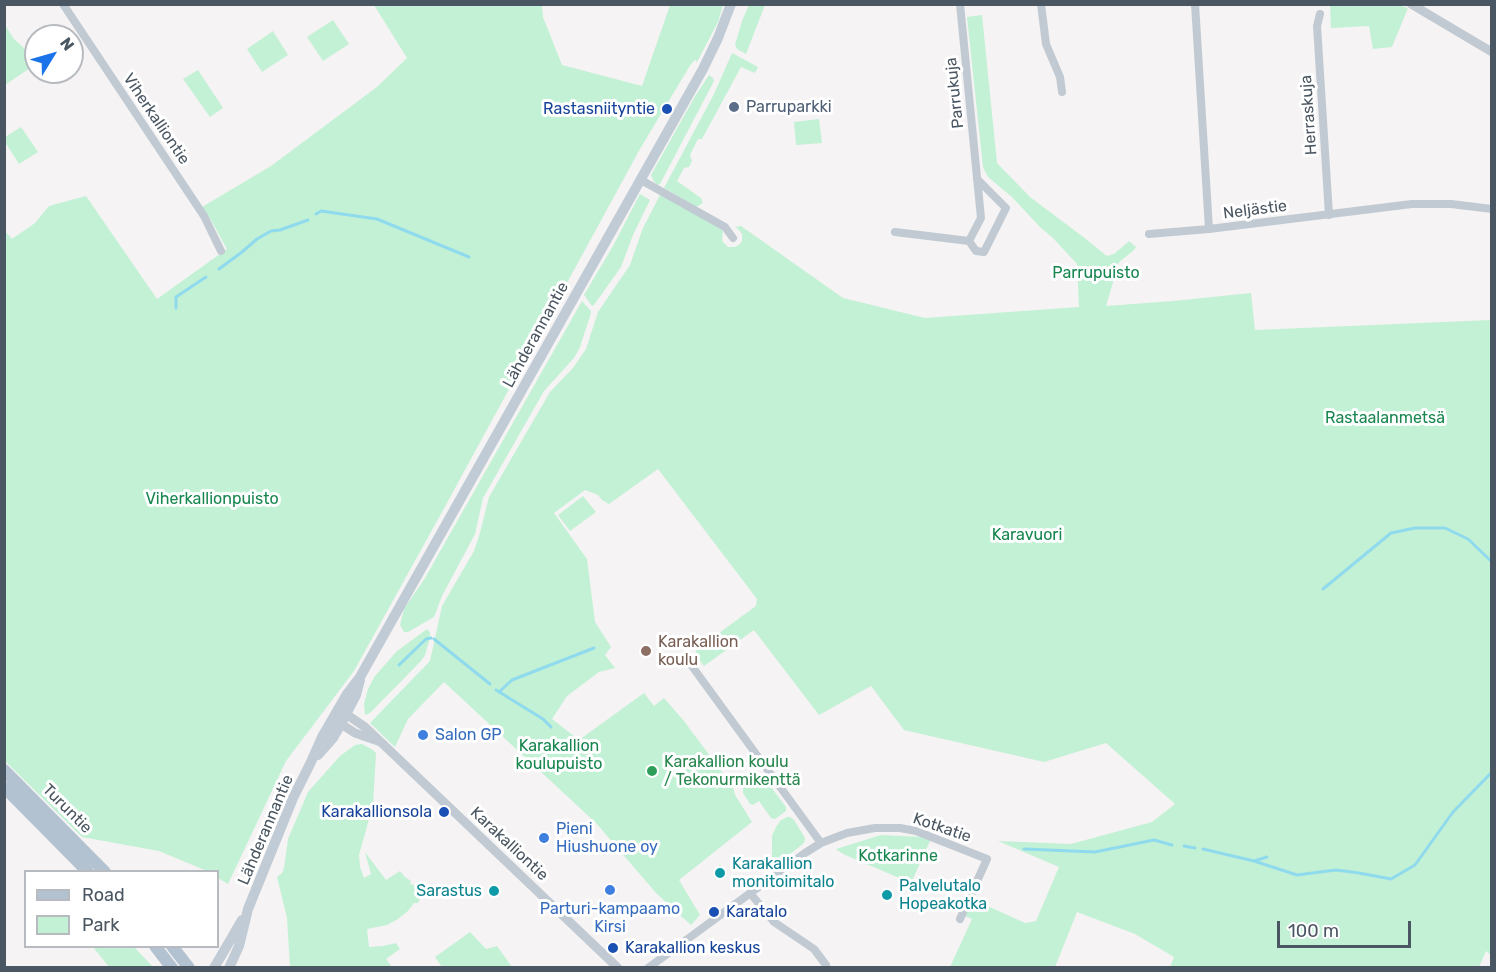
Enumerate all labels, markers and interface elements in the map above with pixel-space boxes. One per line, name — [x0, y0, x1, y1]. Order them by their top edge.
north arrow — [24, 24, 84, 84]
text: N — [56, 34, 78, 54]
street label: Parrukuja — [942, 56, 968, 130]
street label: Viherkalliontie — [119, 70, 193, 168]
street label: Herraskuja — [1297, 74, 1321, 156]
place label: Parruparkki — [746, 97, 832, 117]
place label: Rastasniityntie — [543, 99, 655, 119]
marker: Parruparkki — [727, 100, 741, 114]
marker: Rastasniityntie — [660, 102, 674, 116]
street label: Neljästie — [1222, 197, 1288, 223]
park label: Parrupuisto — [1052, 263, 1140, 283]
street label: Lähderannantie — [499, 279, 573, 391]
park label: Rastaalanmetsä — [1325, 408, 1445, 428]
park label: Viherkallionpuisto — [145, 489, 279, 509]
park label: Karavuori — [992, 525, 1062, 545]
place label: Karakallion koulu — [658, 632, 739, 670]
marker: Karakallion koulu — [639, 644, 653, 658]
place label: Salon GP — [435, 725, 502, 745]
marker: Salon GP — [416, 728, 430, 742]
park label: Karakallion koulupuisto — [516, 736, 602, 774]
place label: Karakallion koulu / Tekonurmikenttä — [664, 752, 801, 790]
marker: Karakallion koulu / Tekonurmikenttä — [645, 764, 659, 778]
street label: Lähderannantie — [234, 772, 298, 888]
street label: Turuntie — [38, 780, 96, 838]
place label: Karakallionsola — [321, 802, 432, 822]
street label: Karakalliontie — [466, 803, 552, 885]
marker: Karakallionsola — [437, 805, 451, 819]
street label: Kotkatie — [910, 809, 974, 847]
place label: Pieni Hiushuone oy — [556, 819, 658, 857]
marker: Pieni Hiushuone oy — [537, 831, 551, 845]
park label: Kotkarinne — [858, 846, 938, 866]
place label: Karakallion monitoimitalo — [732, 854, 835, 892]
marker: Karakallion monitoimitalo — [713, 866, 727, 880]
legend — [24, 870, 219, 948]
place label: Palvelutalo Hopeakotka — [899, 876, 987, 914]
place label: Sarastus — [416, 881, 482, 901]
marker: Parturi-kampaamo Kirsi — [603, 883, 617, 897]
text: Road — [82, 884, 125, 906]
marker: Sarastus — [487, 884, 501, 898]
marker: Palvelutalo Hopeakotka — [880, 888, 894, 902]
place label: Parturi-kampaamo Kirsi — [540, 899, 680, 937]
place label: Karatalo — [726, 902, 787, 922]
marker: Karatalo — [707, 905, 721, 919]
scale bar — [1280, 909, 1414, 947]
text: Park — [82, 914, 119, 936]
text: 100 m — [1288, 920, 1339, 942]
place label: Karakallion keskus — [625, 938, 761, 958]
marker: Karakallion keskus — [606, 941, 620, 955]

